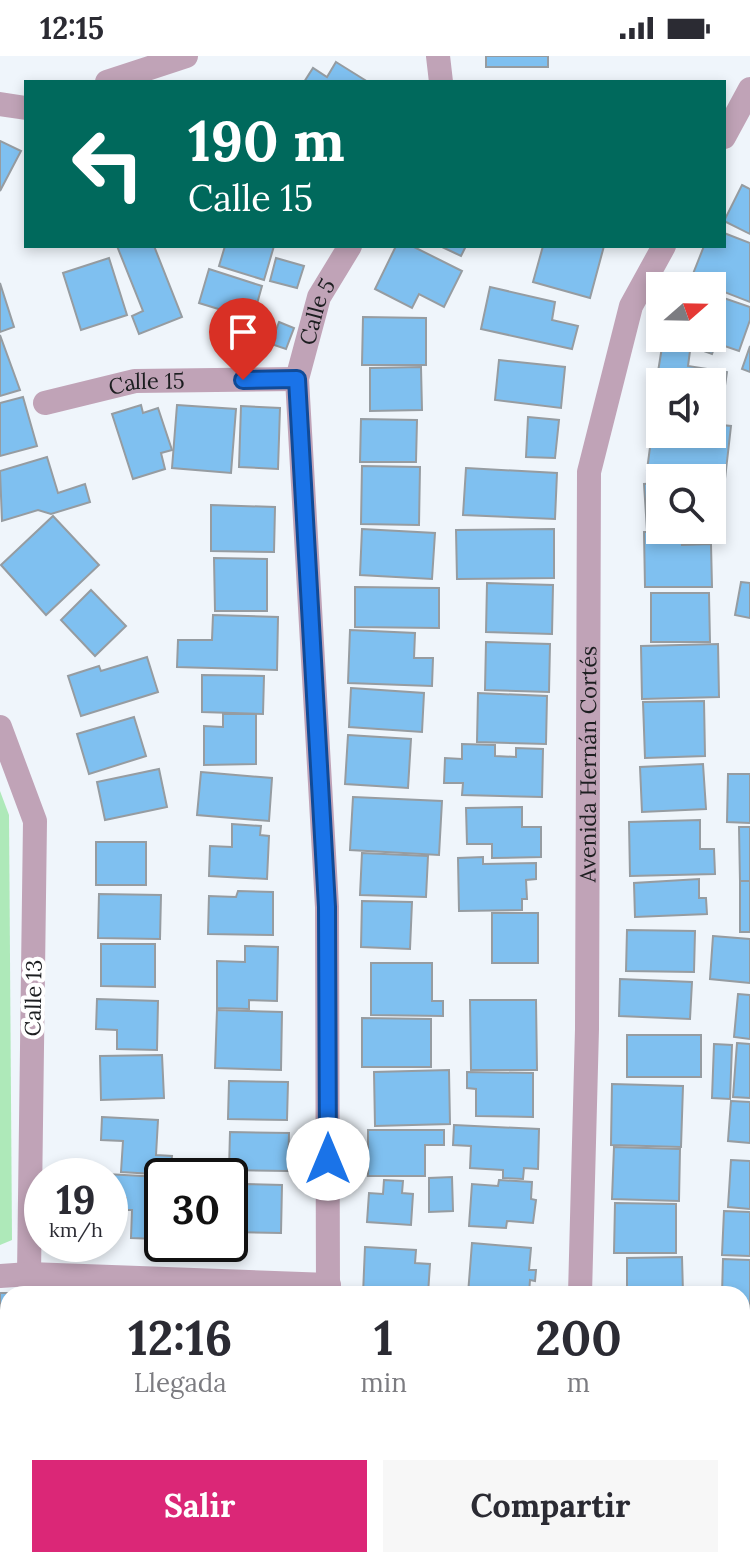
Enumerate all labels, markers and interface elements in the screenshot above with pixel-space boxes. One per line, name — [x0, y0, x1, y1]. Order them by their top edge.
text: 12:15 — [40, 9, 104, 47]
text: 190 m — [188, 105, 345, 176]
icon: left — [56, 112, 160, 216]
text: Calle 15 — [188, 175, 313, 221]
north arrow — [646, 272, 726, 352]
map controls — [646, 272, 726, 544]
street label: Calle 5 — [293, 273, 341, 348]
pin — [209, 298, 277, 380]
icon: arrive — [221, 310, 265, 354]
street label: Calle 15 — [106, 366, 185, 401]
button: sound — [646, 368, 726, 448]
button: search — [646, 464, 726, 544]
street label: Avenida Hernán Cortés — [574, 646, 602, 884]
street label: Calle 13 — [18, 959, 48, 1037]
position arrow — [286, 1117, 370, 1201]
speed limit sign: 30 — [144, 1158, 248, 1262]
text: 19 — [56, 1174, 96, 1225]
text: km/h — [49, 1217, 103, 1242]
text: 12:16 — [128, 1307, 232, 1368]
text: 1 — [374, 1307, 394, 1368]
text: 200 — [535, 1307, 622, 1368]
text: Llegada — [134, 1366, 227, 1399]
text: min — [361, 1366, 407, 1399]
text: m — [567, 1366, 590, 1399]
button: Salir — [32, 1460, 367, 1552]
button: Compartir — [383, 1460, 718, 1552]

